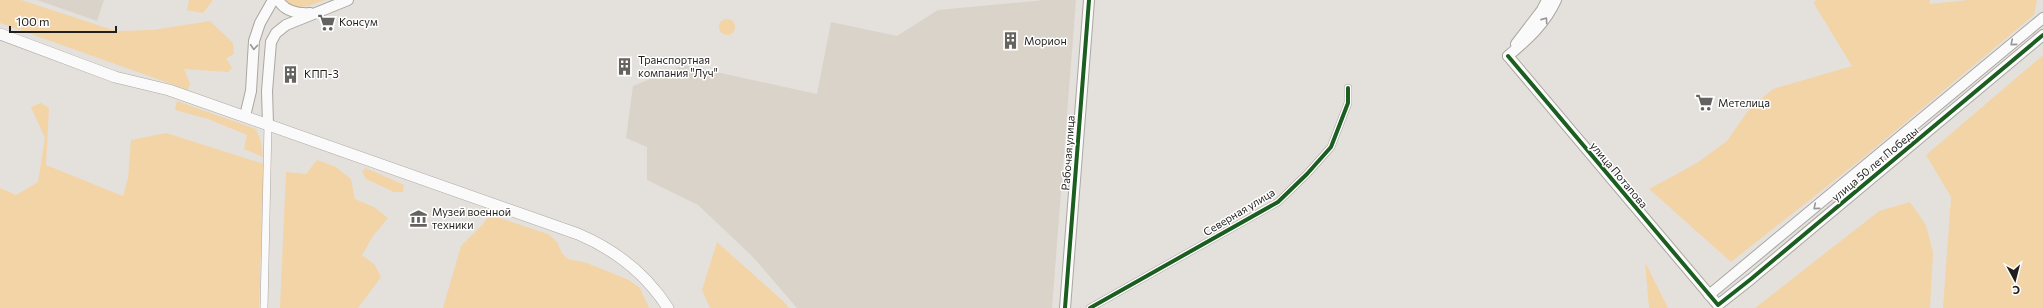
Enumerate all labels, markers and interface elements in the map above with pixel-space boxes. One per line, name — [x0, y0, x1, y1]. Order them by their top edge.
scale bar — [10, 8, 116, 34]
supermarket icon: Консум — [316, 12, 336, 32]
text: 100 m — [16, 14, 50, 28]
place label: Консум — [339, 15, 378, 28]
one-way arrow — [1540, 18, 1547, 25]
building icon: Морион — [1001, 31, 1021, 51]
place label: Морион — [1024, 34, 1067, 47]
one-way arrow — [2010, 39, 2018, 46]
one-way arrow — [249, 44, 258, 50]
place label: Транспортная компания "Луч" — [638, 53, 718, 79]
building icon: Транспортная компания "Луч" — [615, 56, 635, 76]
building icon: КПП-3 — [281, 64, 301, 84]
place label: КПП-3 — [304, 67, 339, 80]
supermarket icon: Метелица — [1695, 93, 1715, 113]
place label: Метелица — [1718, 96, 1770, 109]
street label: Рабочая улица — [1058, 115, 1077, 191]
street label: улица 50 лет Победы — [1829, 124, 1921, 204]
street label: улица Потапова — [1588, 139, 1651, 210]
street label: Северная улица — [1201, 185, 1277, 238]
one-way arrow — [1813, 202, 1821, 209]
place label: Музей военной техники — [432, 205, 511, 231]
museum icon: Музей военной техники — [409, 208, 429, 228]
north arrow — [1995, 260, 2035, 300]
text: С — [2011, 284, 2021, 297]

